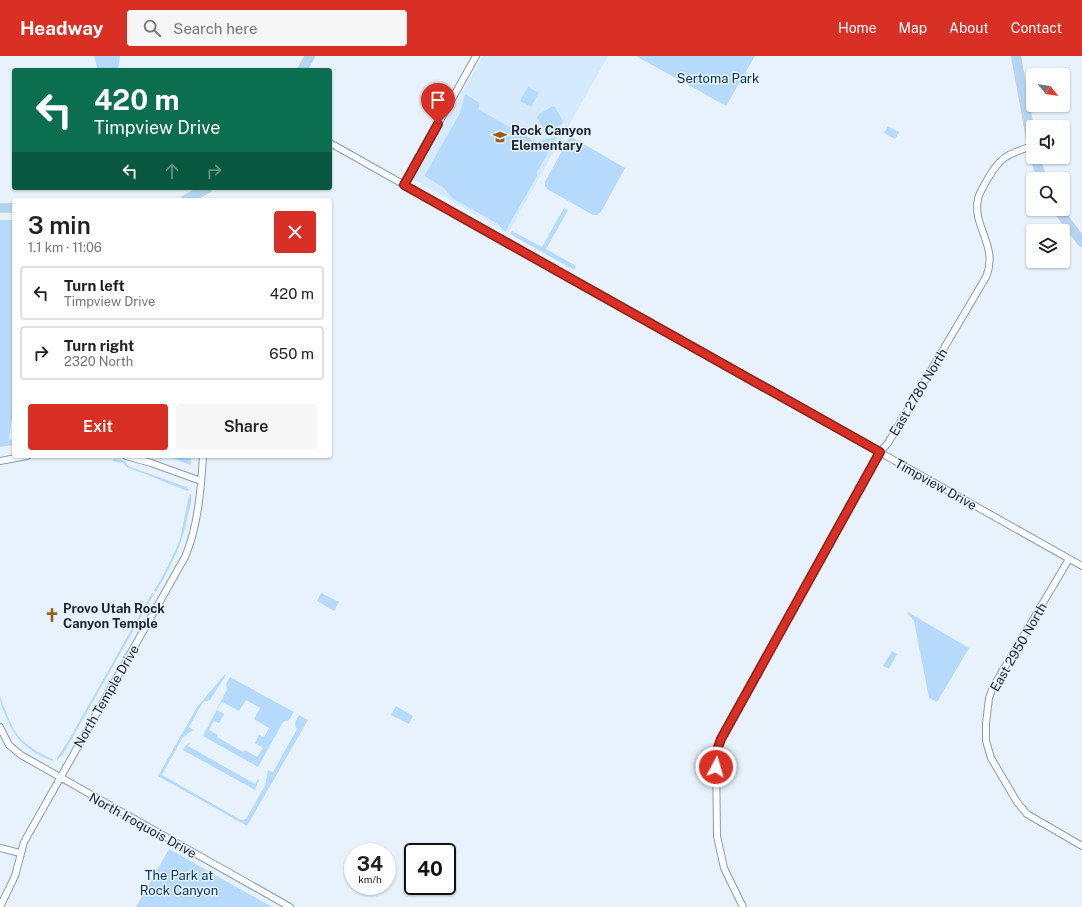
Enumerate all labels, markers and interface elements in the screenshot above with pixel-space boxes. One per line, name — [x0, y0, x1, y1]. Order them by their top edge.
search box — [127, 10, 407, 46]
text: Headway — [20, 17, 103, 39]
icon: search — [141, 17, 163, 39]
text: Search here — [173, 20, 258, 37]
text: Home — [838, 20, 877, 36]
text: Map — [899, 20, 927, 36]
text: About — [949, 20, 989, 36]
text: Contact — [1011, 20, 1062, 36]
north arrow — [1026, 68, 1070, 112]
map controls — [1026, 68, 1070, 268]
park label: Sertoma Park — [677, 71, 759, 86]
text: 420 m — [94, 83, 180, 116]
pin — [421, 83, 455, 124]
icon: left — [28, 84, 80, 136]
icon: arrive — [427, 89, 449, 111]
text: Timpview Drive — [94, 117, 220, 138]
button: sound — [1026, 120, 1070, 164]
place label: Rock Canyon Elementary — [511, 123, 591, 153]
school or university icon: Rock Canyon Elementary — [492, 129, 508, 145]
icon: left — [119, 160, 141, 182]
icon: ahead — [161, 160, 183, 182]
icon: right — [203, 160, 225, 182]
button: search — [1026, 172, 1070, 216]
text: 3 min — [28, 211, 91, 239]
button: close — [274, 211, 316, 253]
button: layers — [1026, 224, 1070, 268]
text: 1.1 km · 11:06 — [28, 240, 102, 255]
text: Turn left — [64, 277, 125, 294]
icon: left — [30, 282, 52, 304]
text: 420 m — [270, 285, 314, 302]
text: Timpview Drive — [64, 294, 155, 309]
text: Turn right — [64, 337, 134, 354]
icon: right — [30, 342, 52, 364]
text: 650 m — [269, 345, 314, 362]
street label: East 2780 North — [887, 346, 950, 439]
text: 2320 North — [64, 354, 133, 369]
button: Exit — [28, 404, 168, 450]
button: Share — [176, 404, 316, 450]
street label: Timpview Drive — [892, 456, 979, 513]
street label: East 2950 North — [987, 600, 1050, 694]
place label: Provo Utah Rock Canyon Temple — [63, 601, 165, 631]
church icon: Provo Utah Rock Canyon Temple — [44, 607, 60, 623]
street label: North Temple Drive — [71, 642, 142, 750]
position arrow — [695, 746, 737, 788]
street label: North Iroquois Drive — [86, 790, 199, 861]
speed limit sign: 40 — [404, 843, 456, 895]
text: 34 — [357, 852, 383, 876]
park label: The Park at Rock Canyon — [140, 868, 218, 898]
text: km/h — [358, 873, 382, 885]

